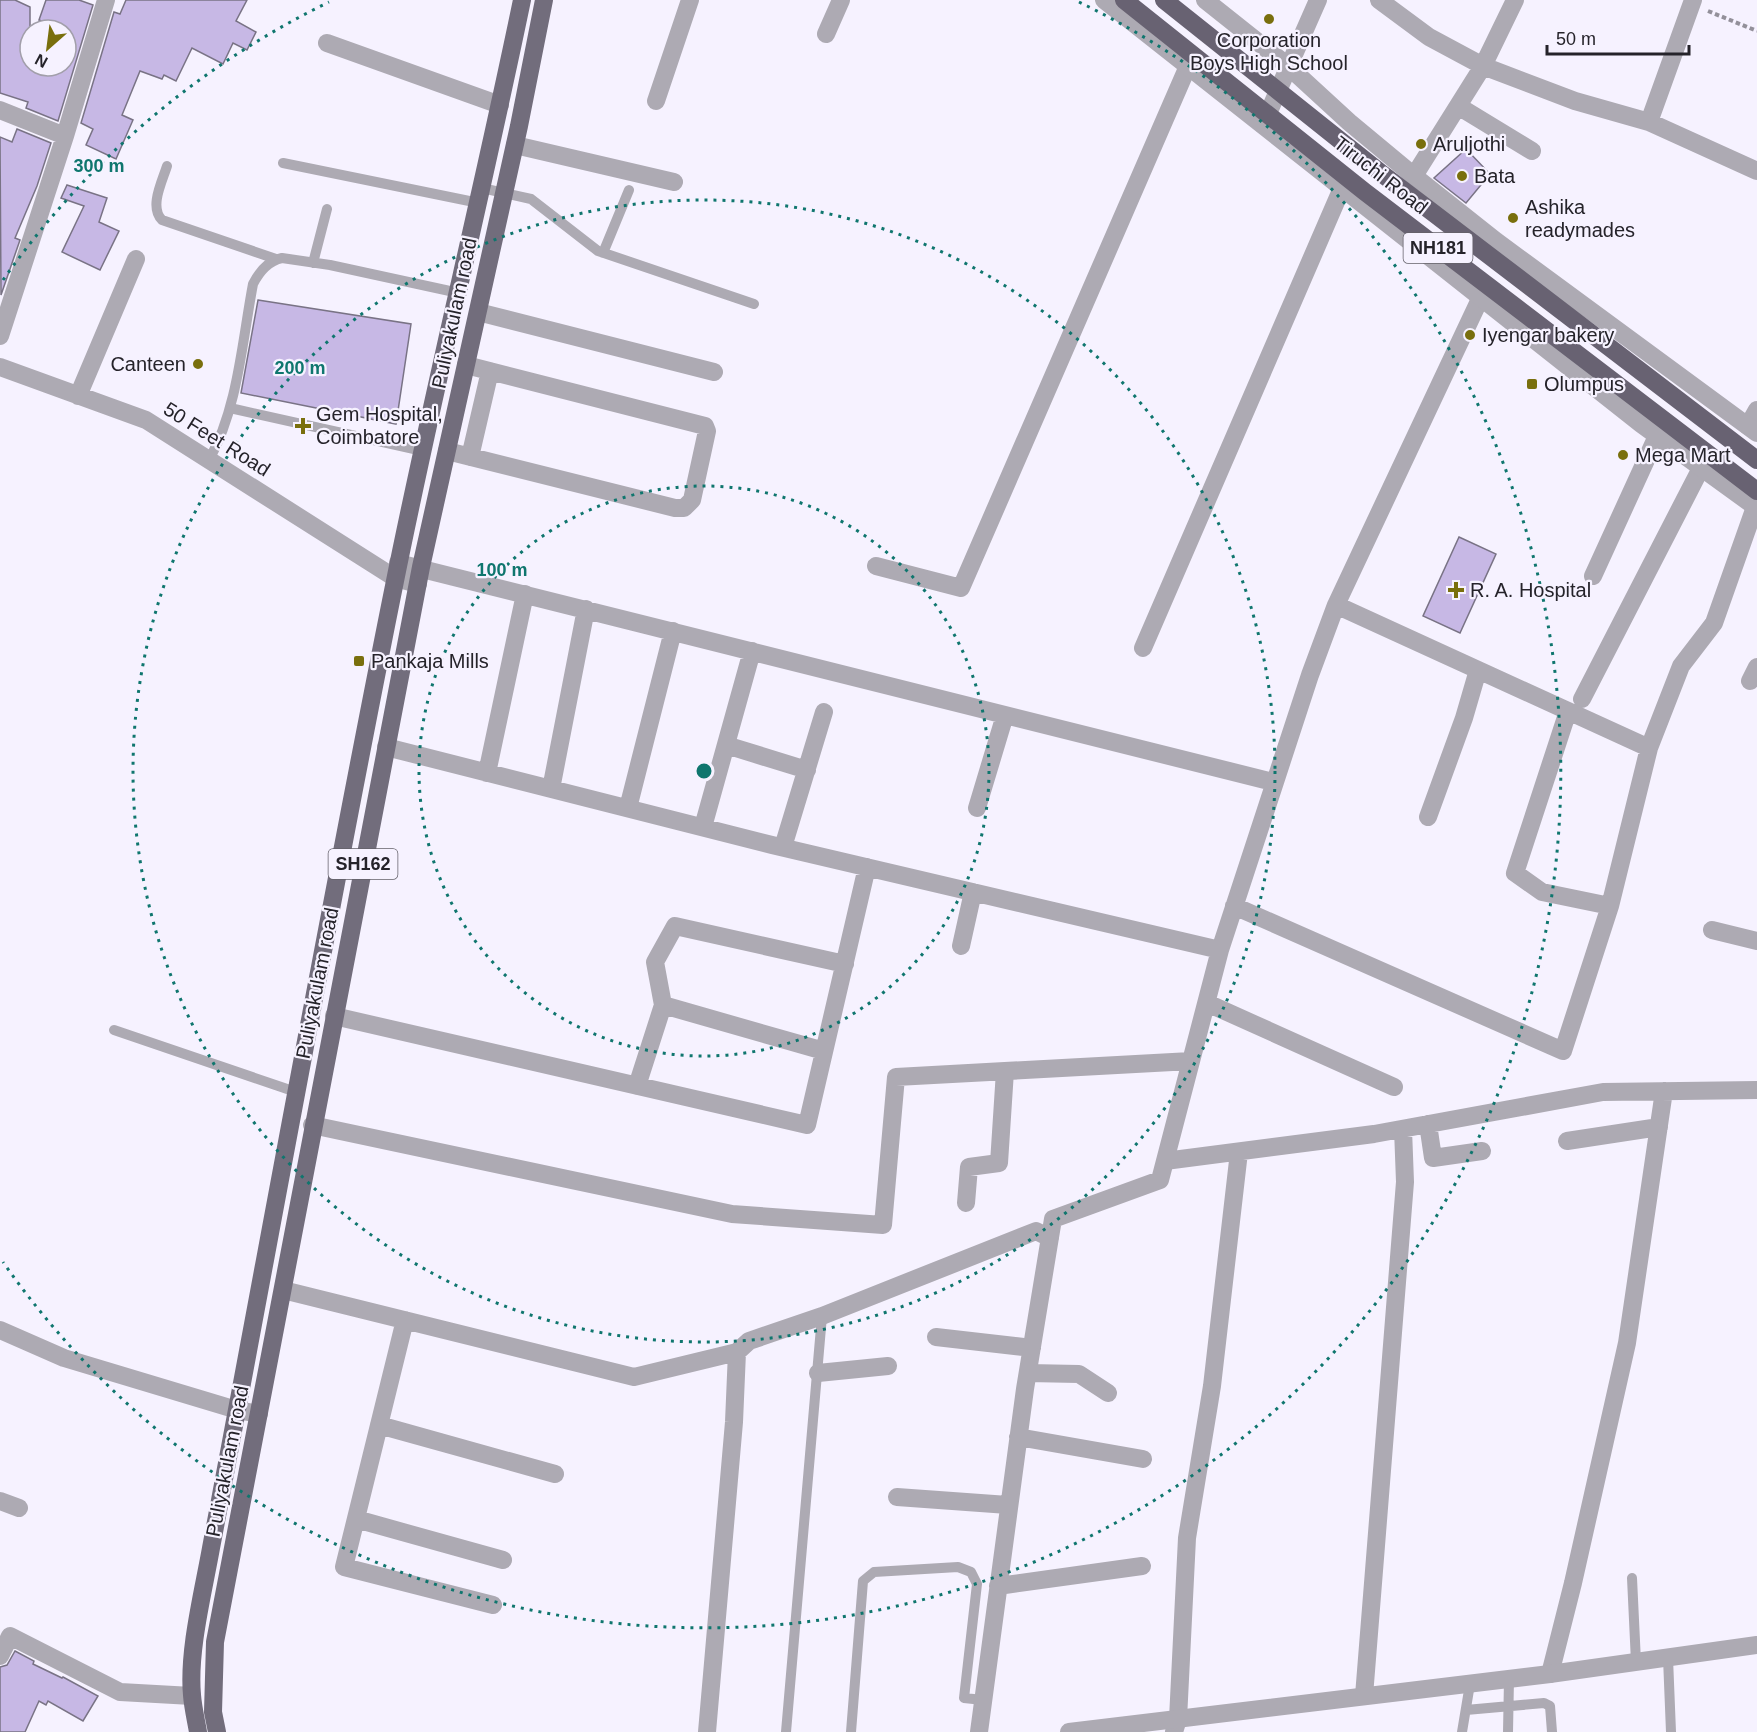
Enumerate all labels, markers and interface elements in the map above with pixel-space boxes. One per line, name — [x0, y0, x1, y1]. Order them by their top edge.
marker: Corporation Boys High School — [1262, 12, 1276, 26]
north arrow — [18, 18, 78, 78]
scale bar — [1547, 18, 1690, 56]
place label: Corporation Boys High School — [1190, 29, 1348, 74]
text: 50 m — [1556, 29, 1596, 49]
text: N — [32, 51, 50, 71]
street label: Tiruchi Road — [1330, 132, 1432, 218]
place label: Aruljothi — [1433, 133, 1505, 155]
marker: Aruljothi — [1414, 137, 1428, 151]
text: 300 m — [73, 156, 125, 176]
place label: Bata — [1474, 165, 1516, 187]
marker: Bata — [1455, 169, 1469, 183]
place label: Ashika readymades — [1525, 196, 1635, 241]
marker: Ashika readymades — [1506, 211, 1520, 225]
road number: NH181 — [1404, 233, 1472, 263]
street label: Puliyakulam road — [427, 236, 481, 390]
place label: Iyengar bakery — [1482, 324, 1614, 346]
marker: Iyengar bakery — [1463, 328, 1477, 342]
place label: Canteen — [110, 353, 186, 375]
marker: Canteen — [191, 357, 205, 371]
text: 200 m — [274, 358, 326, 378]
place label: Olumpus — [1544, 373, 1624, 395]
marker: Olumpus — [1525, 377, 1539, 391]
street label: 50 Feet Road — [160, 398, 274, 480]
place label: Gem Hospital, Coimbatore — [316, 403, 443, 448]
marker: Gem Hospital, Coimbatore — [294, 417, 312, 435]
place label: Mega Mart — [1635, 444, 1731, 466]
marker: Mega Mart — [1616, 448, 1630, 462]
text: 100 m — [476, 560, 528, 580]
place label: R. A. Hospital — [1470, 579, 1591, 601]
marker: R. A. Hospital — [1447, 581, 1465, 599]
place label: Pankaja Mills — [371, 650, 489, 672]
marker: Pankaja Mills — [352, 654, 366, 668]
centre of rings — [694, 761, 714, 781]
road number: SH162 — [328, 849, 398, 879]
street label: Puliyakulam road — [292, 906, 342, 1060]
street label: Puliyakulam road — [202, 1384, 252, 1538]

